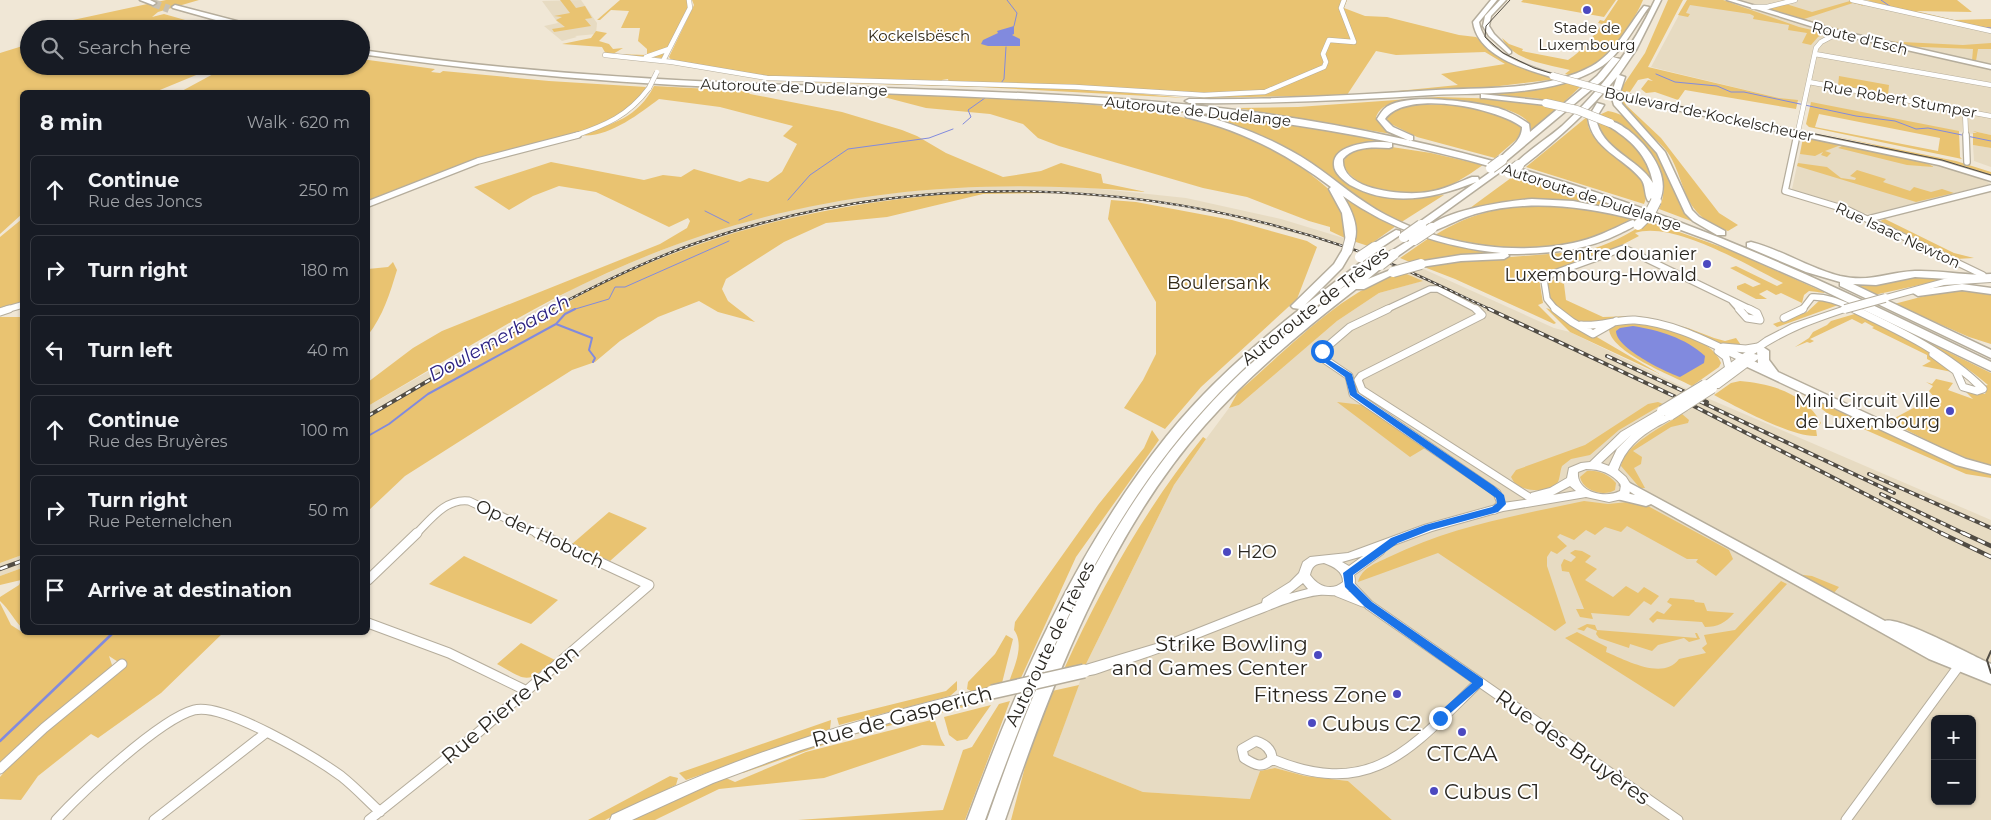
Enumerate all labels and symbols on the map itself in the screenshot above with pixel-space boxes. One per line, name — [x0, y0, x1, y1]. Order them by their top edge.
marker: Stade de Luxembourg — [1581, 4, 1593, 16]
street label: Route d'Esch — [1810, 17, 1910, 59]
place label: Stade de Luxembourg — [1538, 18, 1636, 54]
park label: Kockelsbësch — [868, 26, 970, 45]
street label: Autoroute de Dudelange — [700, 74, 888, 100]
street label: Rue Robert Stumper — [1821, 76, 1979, 122]
street label: Boulevard de Kockelscheuer — [1603, 83, 1815, 145]
street label: Autoroute de Dudelange — [1104, 92, 1292, 130]
street label: Autoroute de Dudelange — [1500, 159, 1684, 235]
street label: Rue Isaac Newton — [1833, 198, 1963, 272]
street label: Autoroute de Trèves — [1237, 242, 1393, 370]
place label: Centre douanier Luxembourg-Howald — [1505, 243, 1697, 286]
marker: Centre douanier Luxembourg-Howald — [1701, 258, 1713, 270]
park label: Boulersank — [1167, 272, 1269, 294]
water label: Doulemerbaach — [424, 290, 574, 386]
route start — [1311, 340, 1334, 363]
place label: Mini Circuit Ville de Luxembourg — [1795, 390, 1940, 433]
marker: Mini Circuit Ville de Luxembourg — [1944, 405, 1956, 417]
street label: Op der Hobuch — [472, 495, 608, 573]
place label: H2O — [1237, 541, 1277, 563]
marker: H2O — [1221, 546, 1233, 558]
street label: Autoroute de Trèves — [1001, 558, 1100, 730]
place label: Strike Bowling and Games Center — [1112, 631, 1308, 680]
street label: Rue Pierre Anen — [436, 639, 584, 769]
marker: Strike Bowling and Games Center — [1312, 649, 1324, 661]
street label: Rue de Gasperich — [809, 680, 995, 752]
place label: Fitness Zone — [1253, 682, 1387, 707]
street label: Rue des Bruyères — [1491, 684, 1655, 810]
marker: Fitness Zone — [1391, 688, 1403, 700]
route end — [1429, 707, 1452, 730]
place label: Cubus C2 — [1322, 711, 1421, 736]
marker: Cubus C2 — [1306, 717, 1318, 729]
marker: CTCAA — [1456, 726, 1468, 738]
place label: CTCAA — [1426, 741, 1499, 766]
place label: Cubus C1 — [1444, 779, 1539, 804]
marker: Cubus C1 — [1428, 785, 1440, 797]

